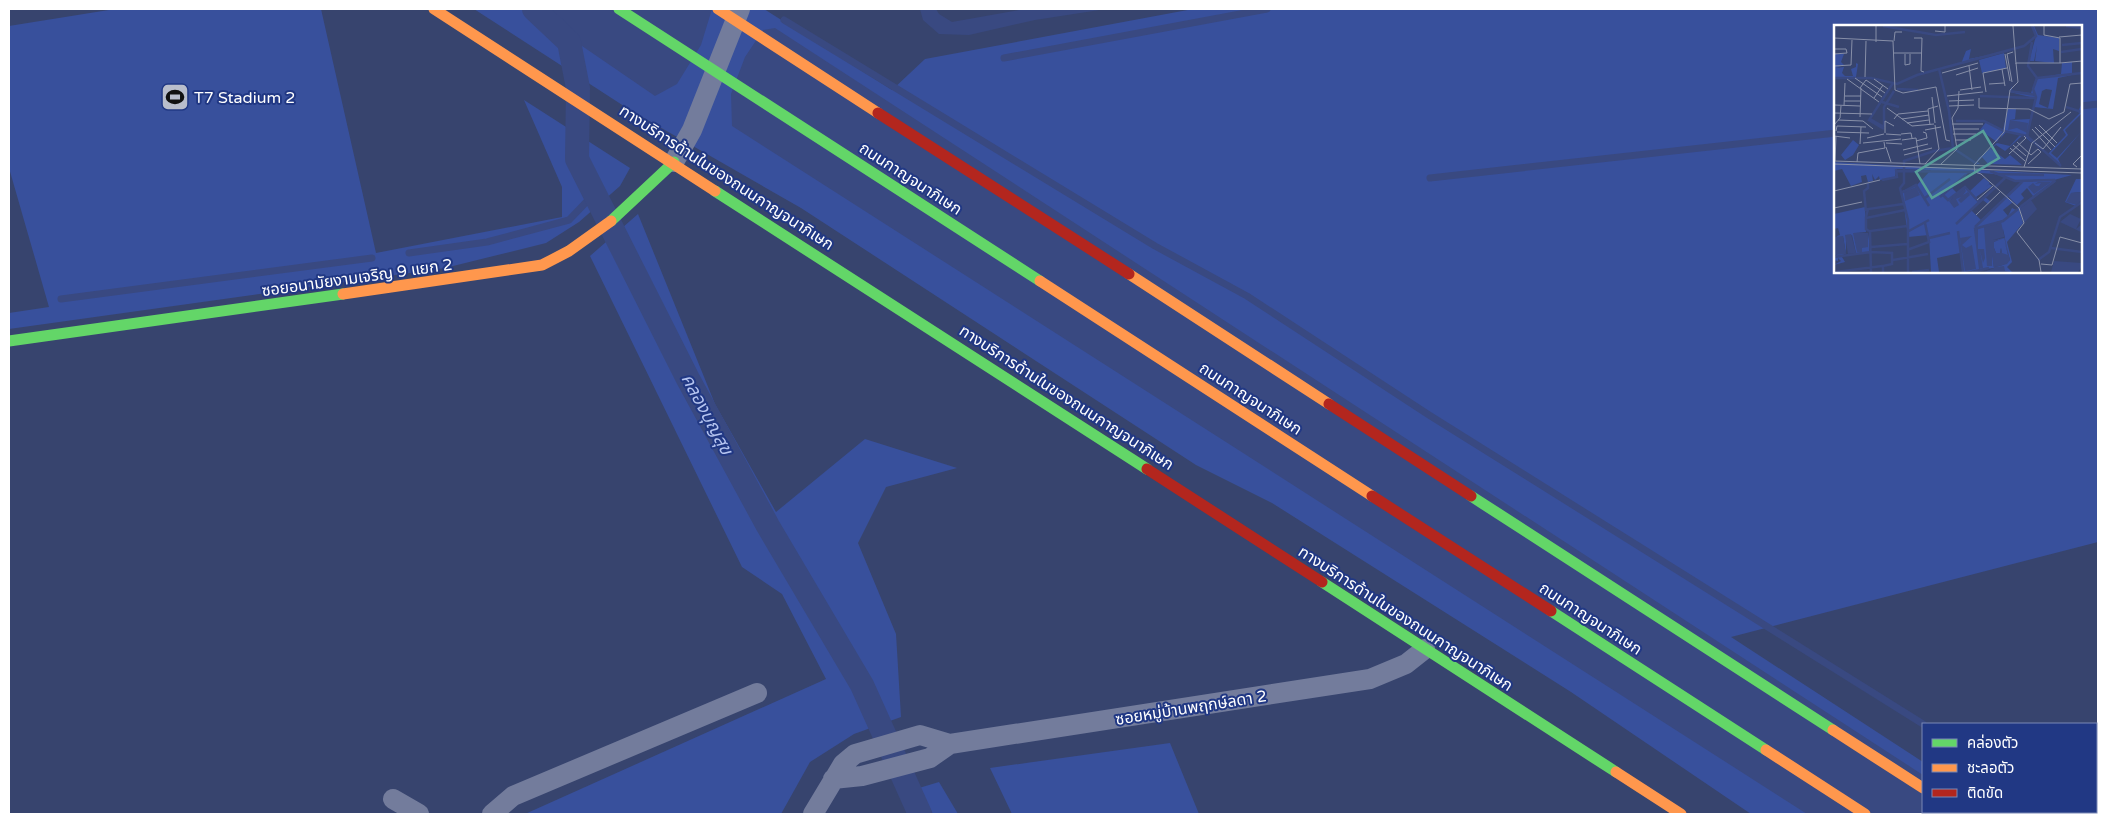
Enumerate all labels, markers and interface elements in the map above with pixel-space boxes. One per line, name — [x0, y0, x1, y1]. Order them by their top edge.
inset map — [1834, 25, 2082, 272]
sports icon: T7 Stadium 2 — [160, 82, 190, 112]
place label: T7 Stadium 2 — [194, 88, 295, 108]
street label: ทางบริการด้านในของถนนกาญจนาภิเษก — [615, 101, 838, 255]
street label: ถนนกาญจนาภิเษก — [855, 138, 966, 220]
street label: ซอยอนามัยงามเจริญ 9 แยก 2 — [260, 255, 454, 301]
street label: ทางบริการด้านในของถนนกาญจนาภิเษก — [955, 321, 1178, 475]
street label: ถนนกาญจนาภิเษก — [1195, 358, 1306, 440]
water label: คลองบุญสุข — [676, 370, 738, 459]
street label: ทางบริการด้านในของถนนกาญจนาภิเษก — [1294, 542, 1517, 696]
street label: ถนนกาญจนาภิเษก — [1535, 578, 1646, 660]
street label: ซอยหมู่บ้านพฤกษ์ลดา 2 — [1114, 686, 1268, 730]
legend — [1922, 723, 2097, 813]
text: คล่องตัว — [1967, 734, 2018, 752]
text: ชะลอตัว — [1967, 759, 2014, 777]
text: ติดขัด — [1967, 784, 2003, 802]

